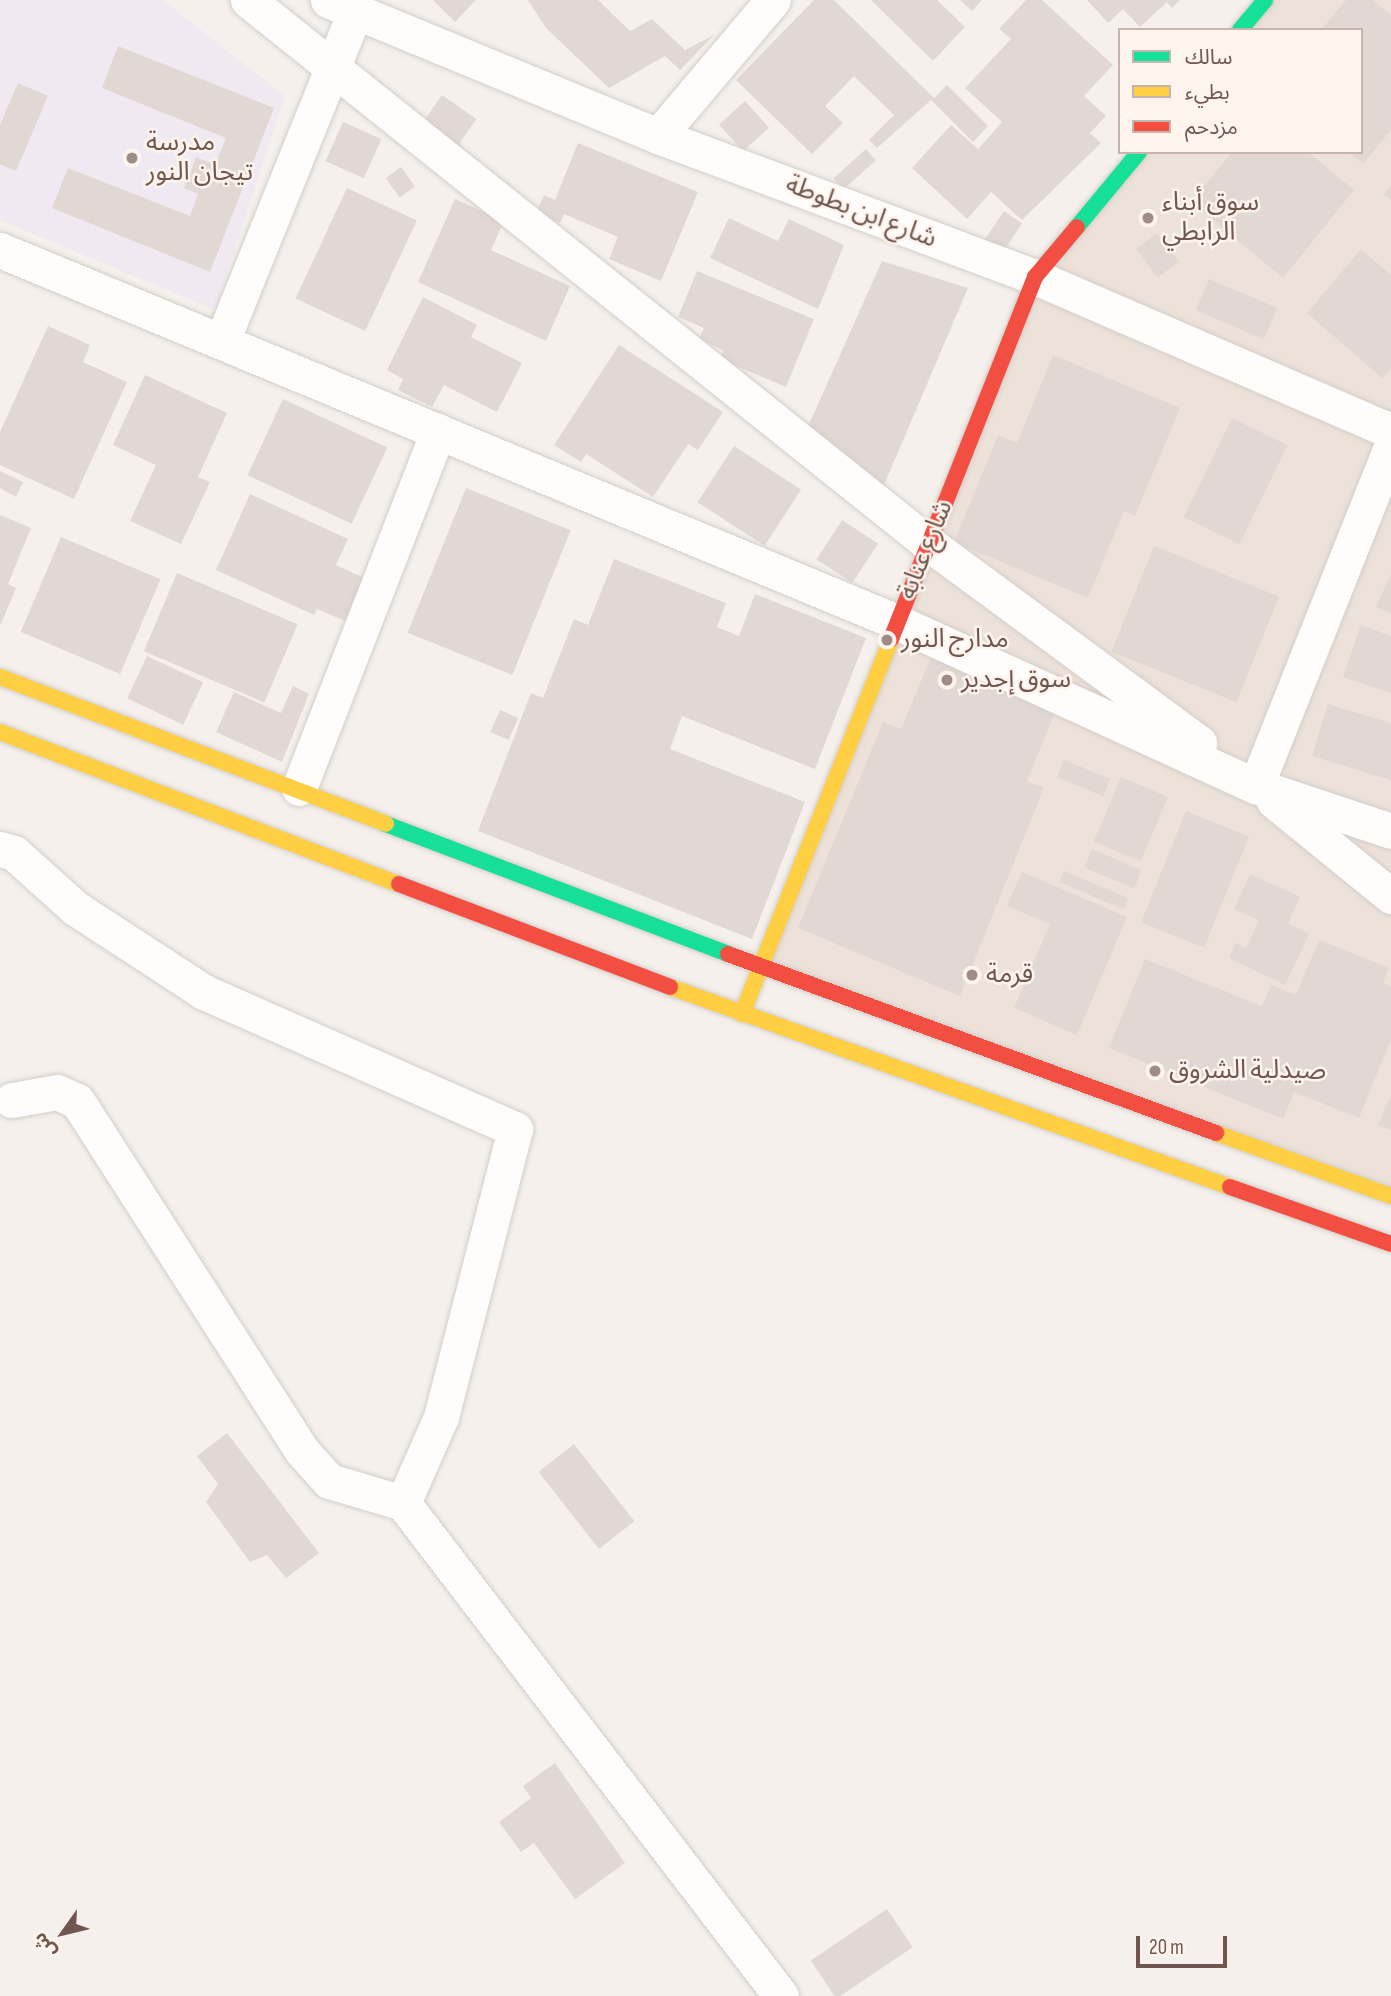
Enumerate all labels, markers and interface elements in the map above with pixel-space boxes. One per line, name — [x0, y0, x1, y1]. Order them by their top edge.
legend — [1118, 28, 1363, 154]
text: سالك — [1185, 45, 1232, 70]
text: بطيء — [1185, 80, 1230, 105]
text: مزدحم — [1185, 115, 1238, 140]
place label: مدرسة تيجان النور — [146, 127, 253, 188]
marker: مدرسة تيجان النور — [124, 150, 140, 166]
street label: شارع ابن بطوطة — [781, 169, 941, 255]
place label: سوق أبناء الرابطي — [1162, 187, 1259, 248]
marker: سوق أبناء الرابطي — [1140, 210, 1156, 226]
street label: شارع عنابة — [892, 496, 960, 604]
place label: مدارج النور — [901, 624, 1009, 656]
marker: مدارج النور — [879, 632, 895, 648]
place label: سوق إجدير — [961, 664, 1071, 696]
marker: سوق إجدير — [939, 672, 955, 688]
place label: قرمة — [986, 959, 1033, 991]
marker: قرمة — [964, 967, 980, 983]
place label: صيدلية الشروق — [1169, 1055, 1326, 1087]
marker: صيدلية الشروق — [1147, 1063, 1163, 1079]
north arrow — [28, 1898, 98, 1968]
scale bar — [1139, 1923, 1230, 1967]
text: ش — [28, 1928, 62, 1962]
text: 20 m — [1149, 1935, 1184, 1960]

